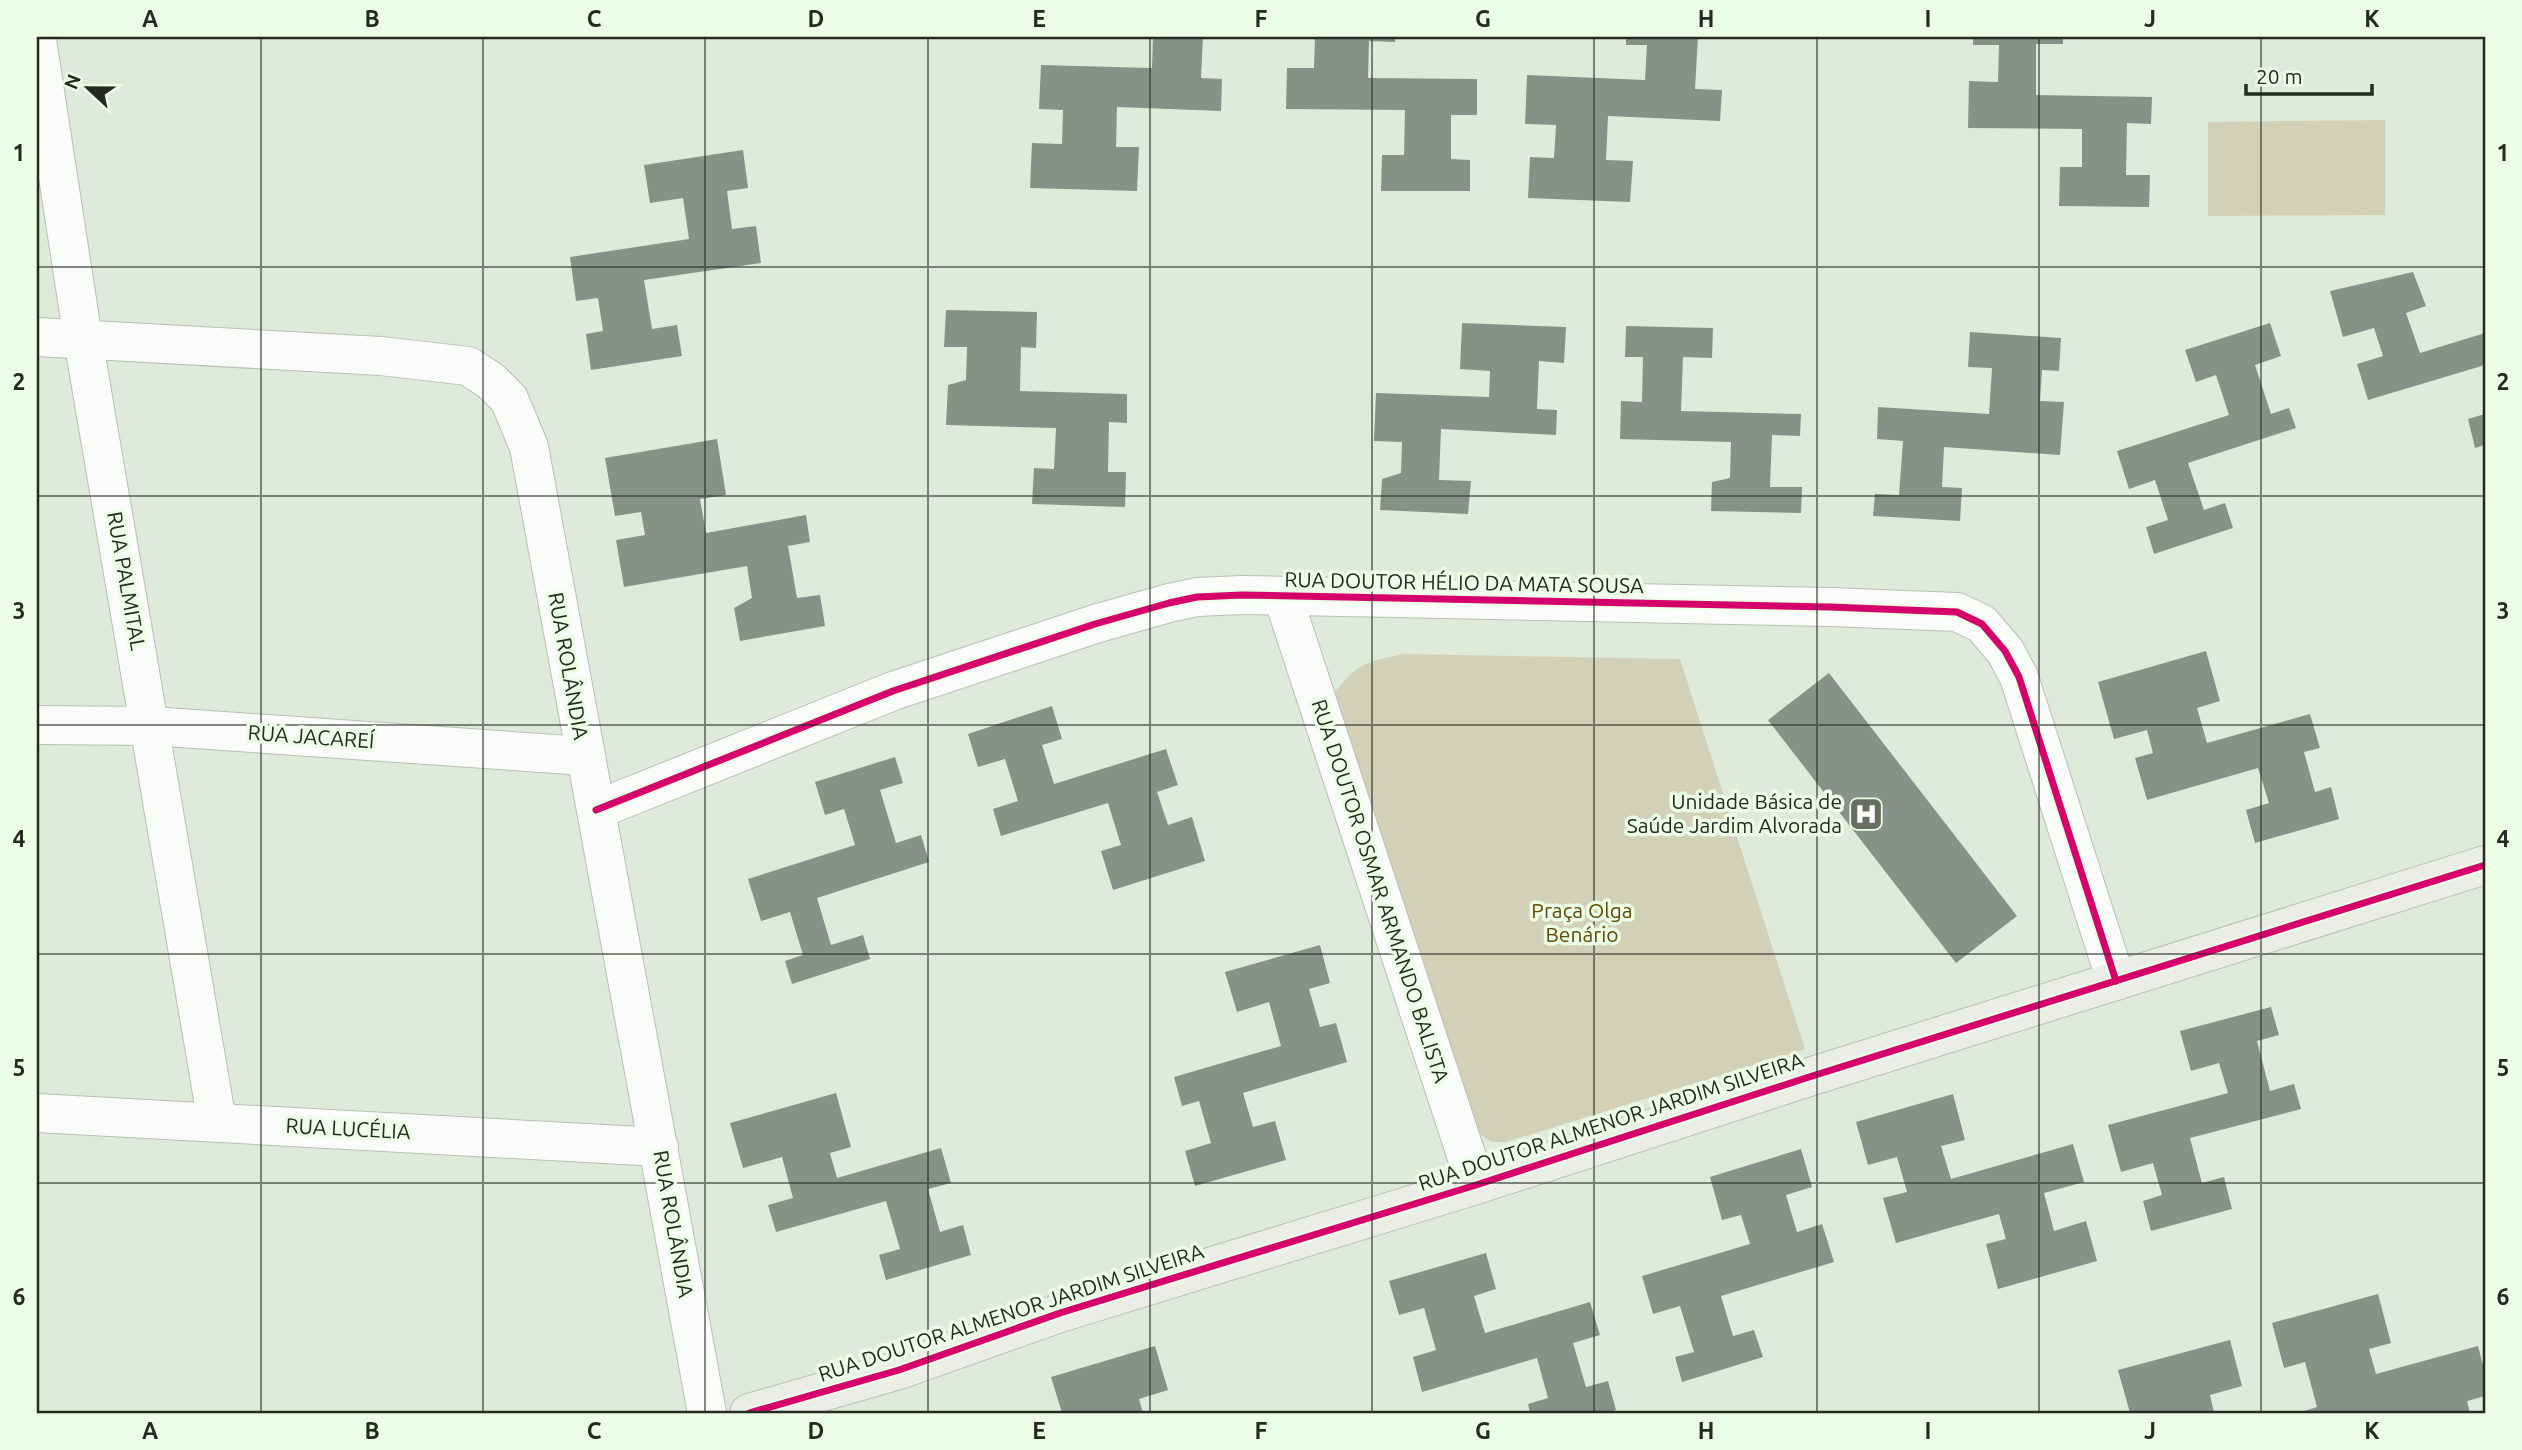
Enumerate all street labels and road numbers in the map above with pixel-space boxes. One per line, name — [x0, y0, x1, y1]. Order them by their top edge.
street label: RUA PALMITAL — [103, 510, 151, 652]
street label: RUA DOUTOR HÉLIO DA MATA SOUSA — [1284, 567, 1644, 597]
street label: RUA ROLÂNDIA — [544, 590, 594, 742]
street label: RUA DOUTOR OSMAR ARMANDO BALISTA — [1307, 696, 1455, 1086]
street label: RUA JACAREÍ — [247, 720, 376, 752]
street label: RUA DOUTOR ALMENOR JARDIM SILVEIRA — [1415, 1047, 1807, 1195]
street label: RUA LUCÉLIA — [285, 1113, 411, 1143]
street label: RUA ROLÂNDIA — [649, 1148, 699, 1300]
street label: RUA DOUTOR ALMENOR JARDIM SILVEIRA — [815, 1238, 1207, 1386]

